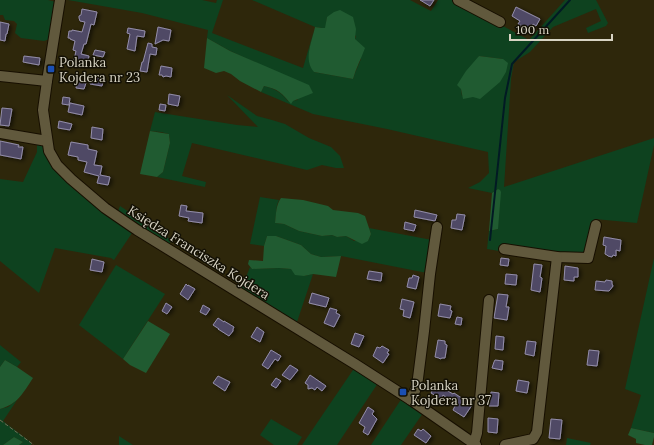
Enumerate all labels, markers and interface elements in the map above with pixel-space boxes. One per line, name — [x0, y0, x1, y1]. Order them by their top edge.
scale bar — [510, 16, 612, 42]
text: 100 m — [516, 22, 549, 37]
place label: Polanka Kojdera nr 23 — [59, 54, 140, 86]
marker: Polanka Kojdera nr 23 — [46, 64, 56, 74]
street label: Księdza Franciszka Kojdera — [125, 202, 273, 303]
place label: Polanka Kojdera nr 37 — [411, 377, 491, 409]
marker: Polanka Kojdera nr 37 — [398, 387, 408, 397]

